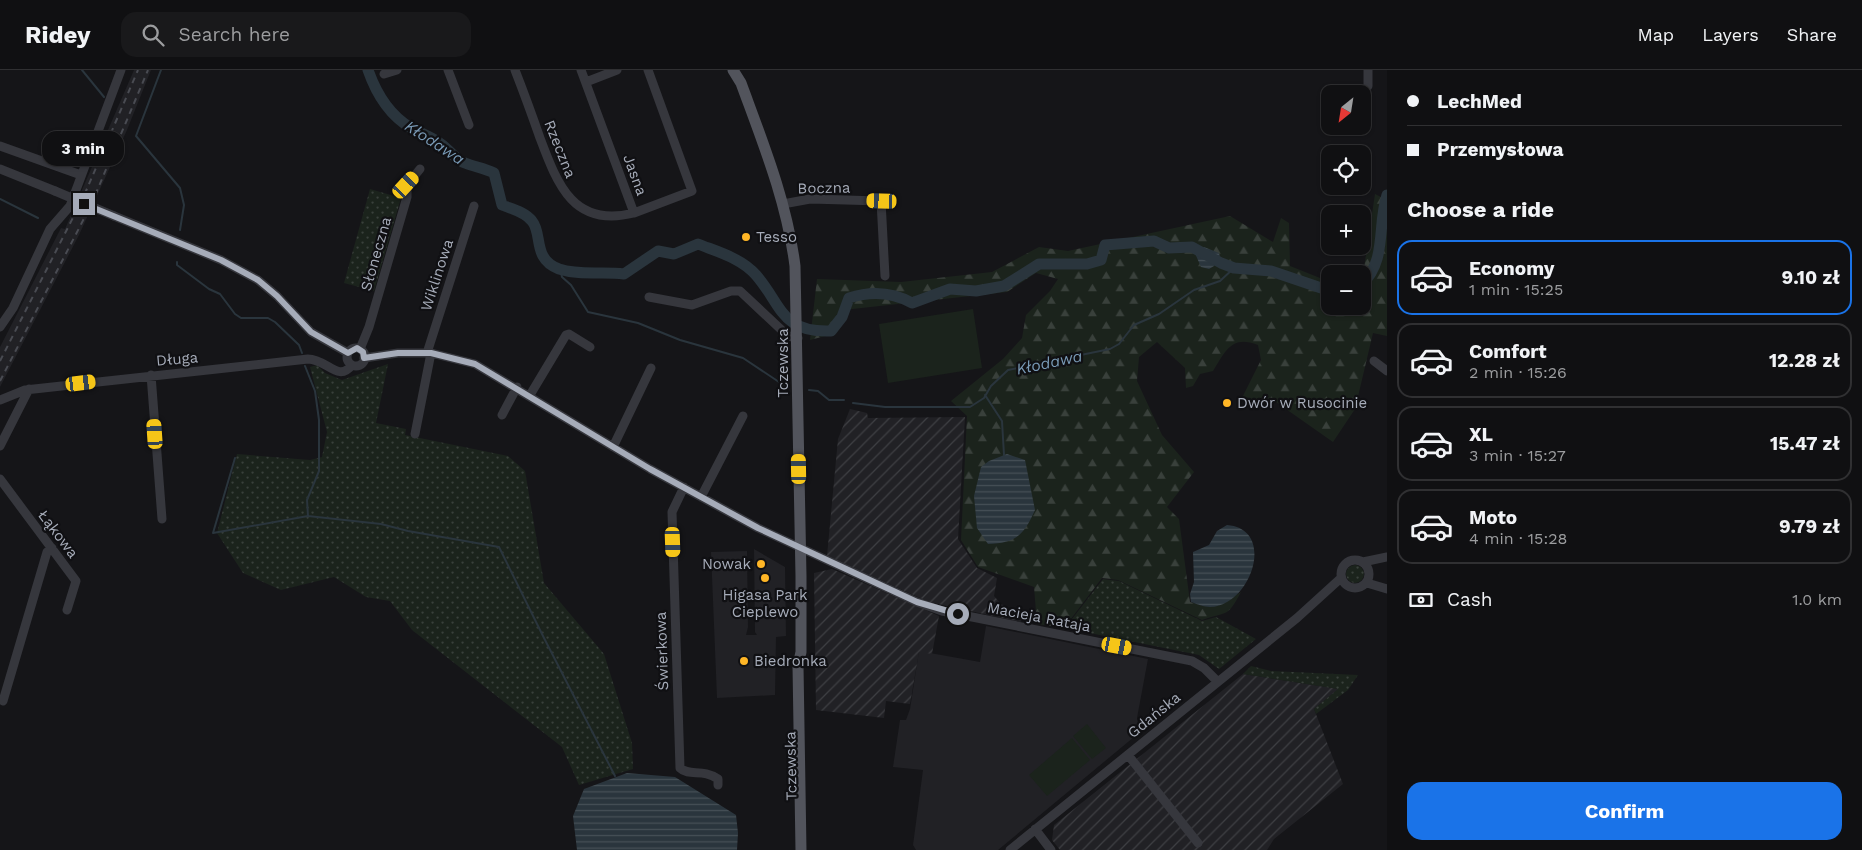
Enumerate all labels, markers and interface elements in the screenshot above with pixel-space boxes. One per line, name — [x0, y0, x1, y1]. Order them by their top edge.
search box — [121, 12, 471, 57]
text: Ridey — [25, 21, 91, 49]
icon: search — [139, 21, 167, 49]
text: Search here — [179, 23, 290, 46]
text: Map — [1637, 24, 1674, 45]
text: Layers — [1702, 24, 1759, 45]
text: Share — [1787, 24, 1837, 45]
north arrow — [1321, 85, 1371, 135]
map controls — [1321, 85, 1371, 315]
text: LechMed — [1437, 90, 1522, 113]
water label: Kłodawa — [401, 116, 468, 169]
street label: Rzeczna — [540, 117, 580, 181]
callout: 3 min — [43, 132, 125, 166]
text: Przemysłowa — [1437, 138, 1564, 161]
text: 3 min — [61, 139, 105, 158]
button: locate — [1321, 145, 1371, 195]
street label: Jasna — [619, 152, 651, 198]
car — [390, 169, 421, 201]
street label: Boczna — [797, 179, 851, 197]
route end — [73, 193, 95, 215]
car — [866, 193, 897, 209]
text: Choose a ride — [1407, 197, 1554, 222]
button: + — [1321, 205, 1371, 255]
street label: Słoneczna — [357, 214, 395, 293]
place label: Tesso — [756, 228, 797, 246]
marker: Tesso — [740, 231, 752, 243]
street label: Wiklinowa — [417, 236, 457, 313]
icon: car — [1409, 255, 1454, 300]
text: Economy — [1469, 257, 1554, 280]
button: − — [1321, 265, 1371, 315]
text: 9.10 zł — [1782, 266, 1840, 289]
text: 1 min · 15:25 — [1469, 280, 1563, 299]
street label: Tczewska — [774, 328, 792, 398]
icon: car — [1409, 338, 1454, 383]
text: Comfort — [1469, 340, 1547, 363]
water label: Kłodawa — [1014, 346, 1084, 379]
street label: Długa — [155, 348, 199, 370]
text: 12.28 zł — [1769, 349, 1840, 372]
text: 2 min · 15:26 — [1469, 363, 1567, 382]
car — [65, 374, 96, 392]
place label: Dwór w Rusocinie — [1237, 394, 1367, 412]
marker: Dwór w Rusocinie — [1221, 397, 1233, 409]
car — [146, 419, 163, 449]
icon: car — [1409, 421, 1454, 466]
text: XL — [1469, 423, 1493, 446]
text: 15.47 zł — [1770, 432, 1840, 455]
text: 3 min · 15:27 — [1469, 446, 1566, 465]
car — [791, 454, 806, 484]
icon: car — [1409, 504, 1454, 549]
street label: Łąkowa — [34, 506, 82, 562]
text: Moto — [1469, 506, 1517, 529]
text: 9.79 zł — [1779, 515, 1840, 538]
car — [664, 527, 681, 557]
text: 4 min · 15:28 — [1469, 529, 1567, 548]
place label: Nowak — [702, 555, 751, 573]
marker: Nowak — [755, 558, 767, 570]
marker: Higasa Park Cieplewo — [759, 572, 771, 584]
place label: Higasa Park Cieplewo — [723, 586, 808, 621]
icon: cash — [1407, 586, 1435, 614]
text: Cash — [1447, 588, 1493, 611]
text: 1.0 km — [1792, 590, 1842, 609]
street label: Macieja Rataja — [986, 598, 1093, 636]
route start — [947, 603, 969, 625]
street label: Świerkowa — [651, 611, 672, 691]
car — [1100, 636, 1133, 656]
place label: Biedronka — [754, 652, 827, 670]
marker: Biedronka — [738, 655, 750, 667]
street label: Gdańska — [1124, 688, 1184, 742]
street label: Tczewska — [781, 731, 801, 801]
button: Confirm — [1407, 782, 1842, 840]

